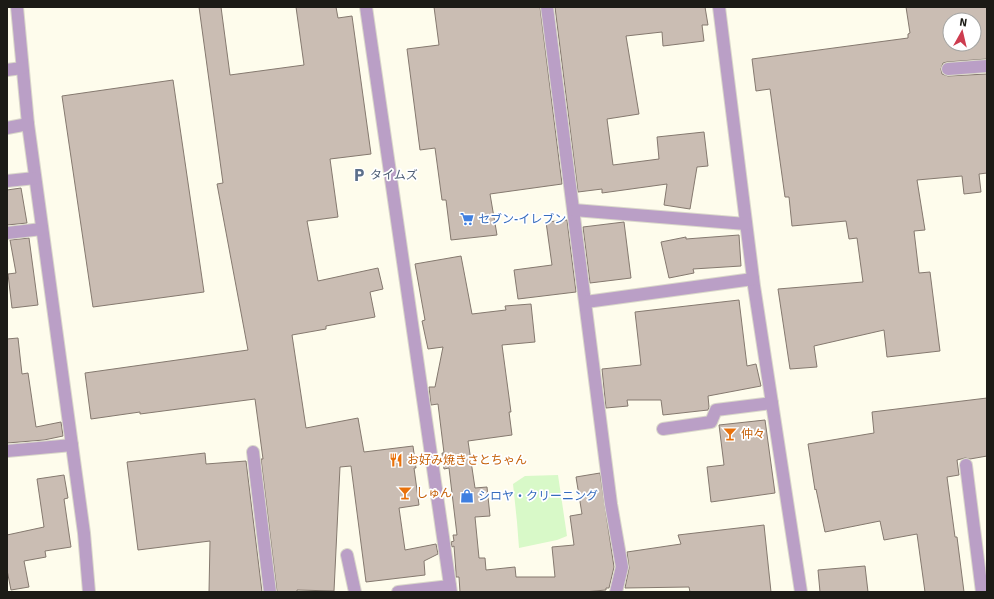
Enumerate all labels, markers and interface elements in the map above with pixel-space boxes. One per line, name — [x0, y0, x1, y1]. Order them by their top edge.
north arrow — [942, 12, 982, 52]
text: N — [959, 16, 968, 30]
parking icon: タイムズ — [351, 167, 367, 183]
place label: タイムズ — [370, 168, 418, 183]
supermarket icon: セブン-イレブン — [459, 211, 475, 227]
place label: セブン-イレブン — [478, 212, 566, 227]
bar icon: 仲々 — [722, 426, 738, 442]
place label: 仲々 — [741, 427, 765, 442]
restaurant icon: お好み焼きさとちゃん — [388, 452, 404, 468]
place label: お好み焼きさとちゃん — [407, 453, 527, 468]
bar icon: しゅん — [397, 485, 413, 501]
place label: しゅん — [416, 486, 452, 501]
shop icon: シロヤ・クリーニング — [459, 488, 475, 504]
place label: シロヤ・クリーニング — [478, 489, 598, 504]

